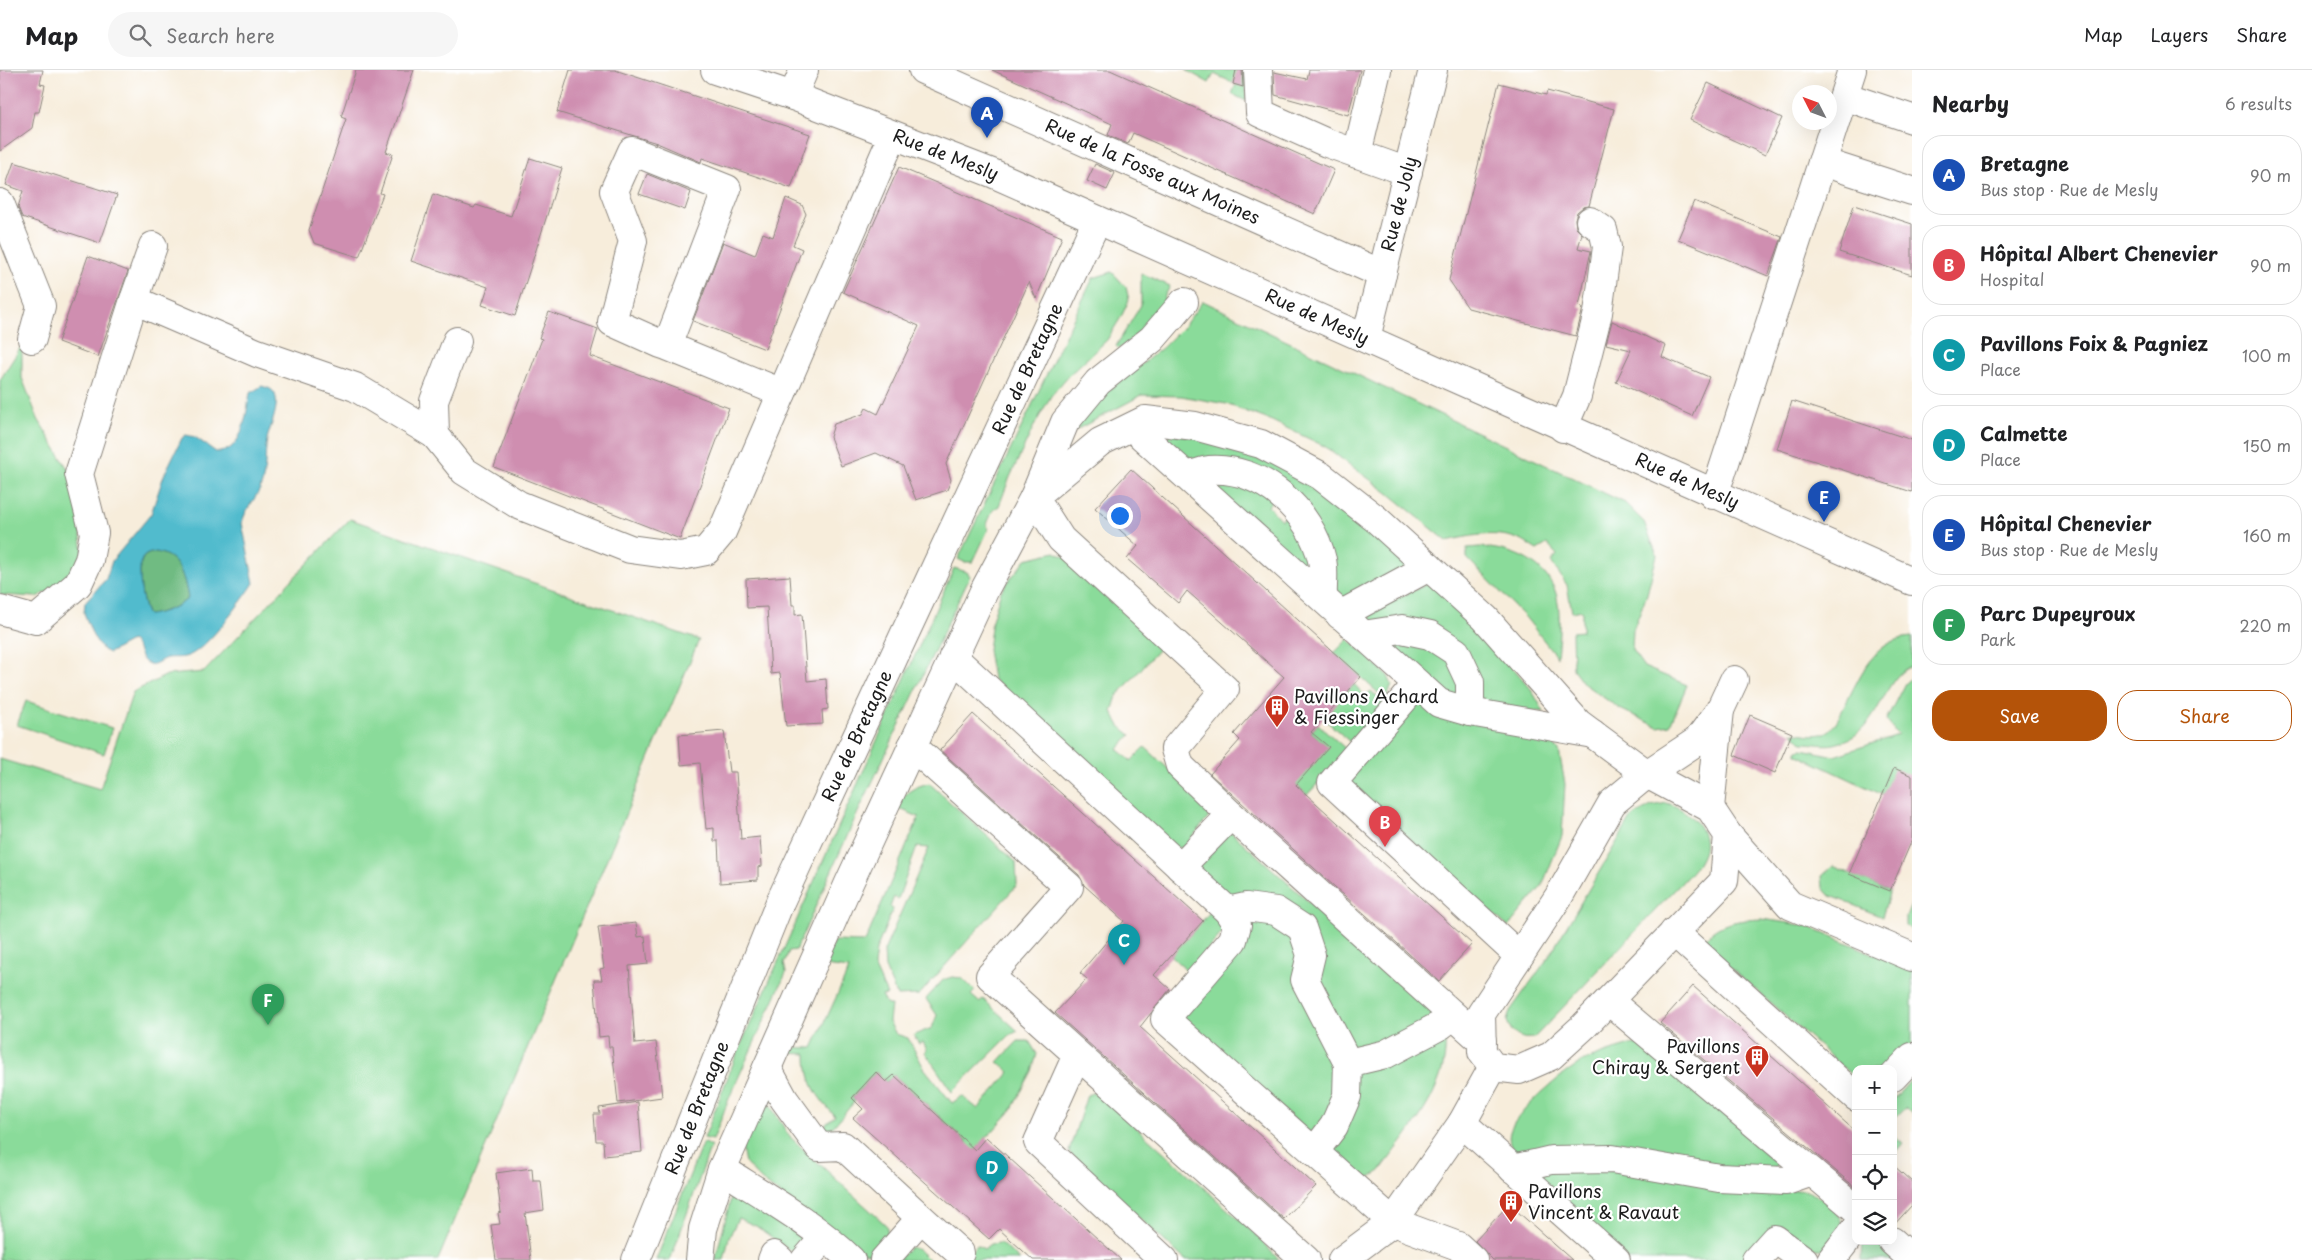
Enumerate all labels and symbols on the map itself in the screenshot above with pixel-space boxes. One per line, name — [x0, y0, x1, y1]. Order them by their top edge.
north arrow — [1792, 85, 1837, 130]
pin: A — [971, 97, 1003, 138]
street label: Rue de la Fosse aux Moines — [1041, 111, 1265, 230]
street label: Rue de Mesly — [889, 121, 1004, 187]
street label: Rue de Joly — [1373, 153, 1423, 254]
street label: Rue de Mesly — [1261, 281, 1374, 351]
street label: Rue de Bretagne — [984, 298, 1069, 438]
street label: Rue de Mesly — [1631, 445, 1744, 515]
pin: E — [1808, 481, 1840, 522]
your location — [1107, 503, 1133, 529]
street label: Rue de Bretagne — [814, 665, 898, 806]
place label: Pavillons Achard & Fiessinger — [1294, 682, 1439, 730]
building icon: Pavillons Achard & Fiessinger — [1264, 694, 1290, 728]
pin: B — [1369, 806, 1401, 847]
pin: C — [1108, 924, 1140, 965]
pin: F — [252, 984, 284, 1025]
place label: Pavillons Chiray & Sergent — [1592, 1032, 1740, 1080]
street label: Rue de Bretagne — [657, 1036, 735, 1178]
building icon: Pavillons Chiray & Sergent — [1744, 1044, 1770, 1078]
pin: D — [976, 1151, 1008, 1192]
place label: Pavillons Vincent & Ravaut — [1528, 1177, 1679, 1225]
building icon: Pavillons Vincent & Ravaut — [1498, 1189, 1524, 1223]

